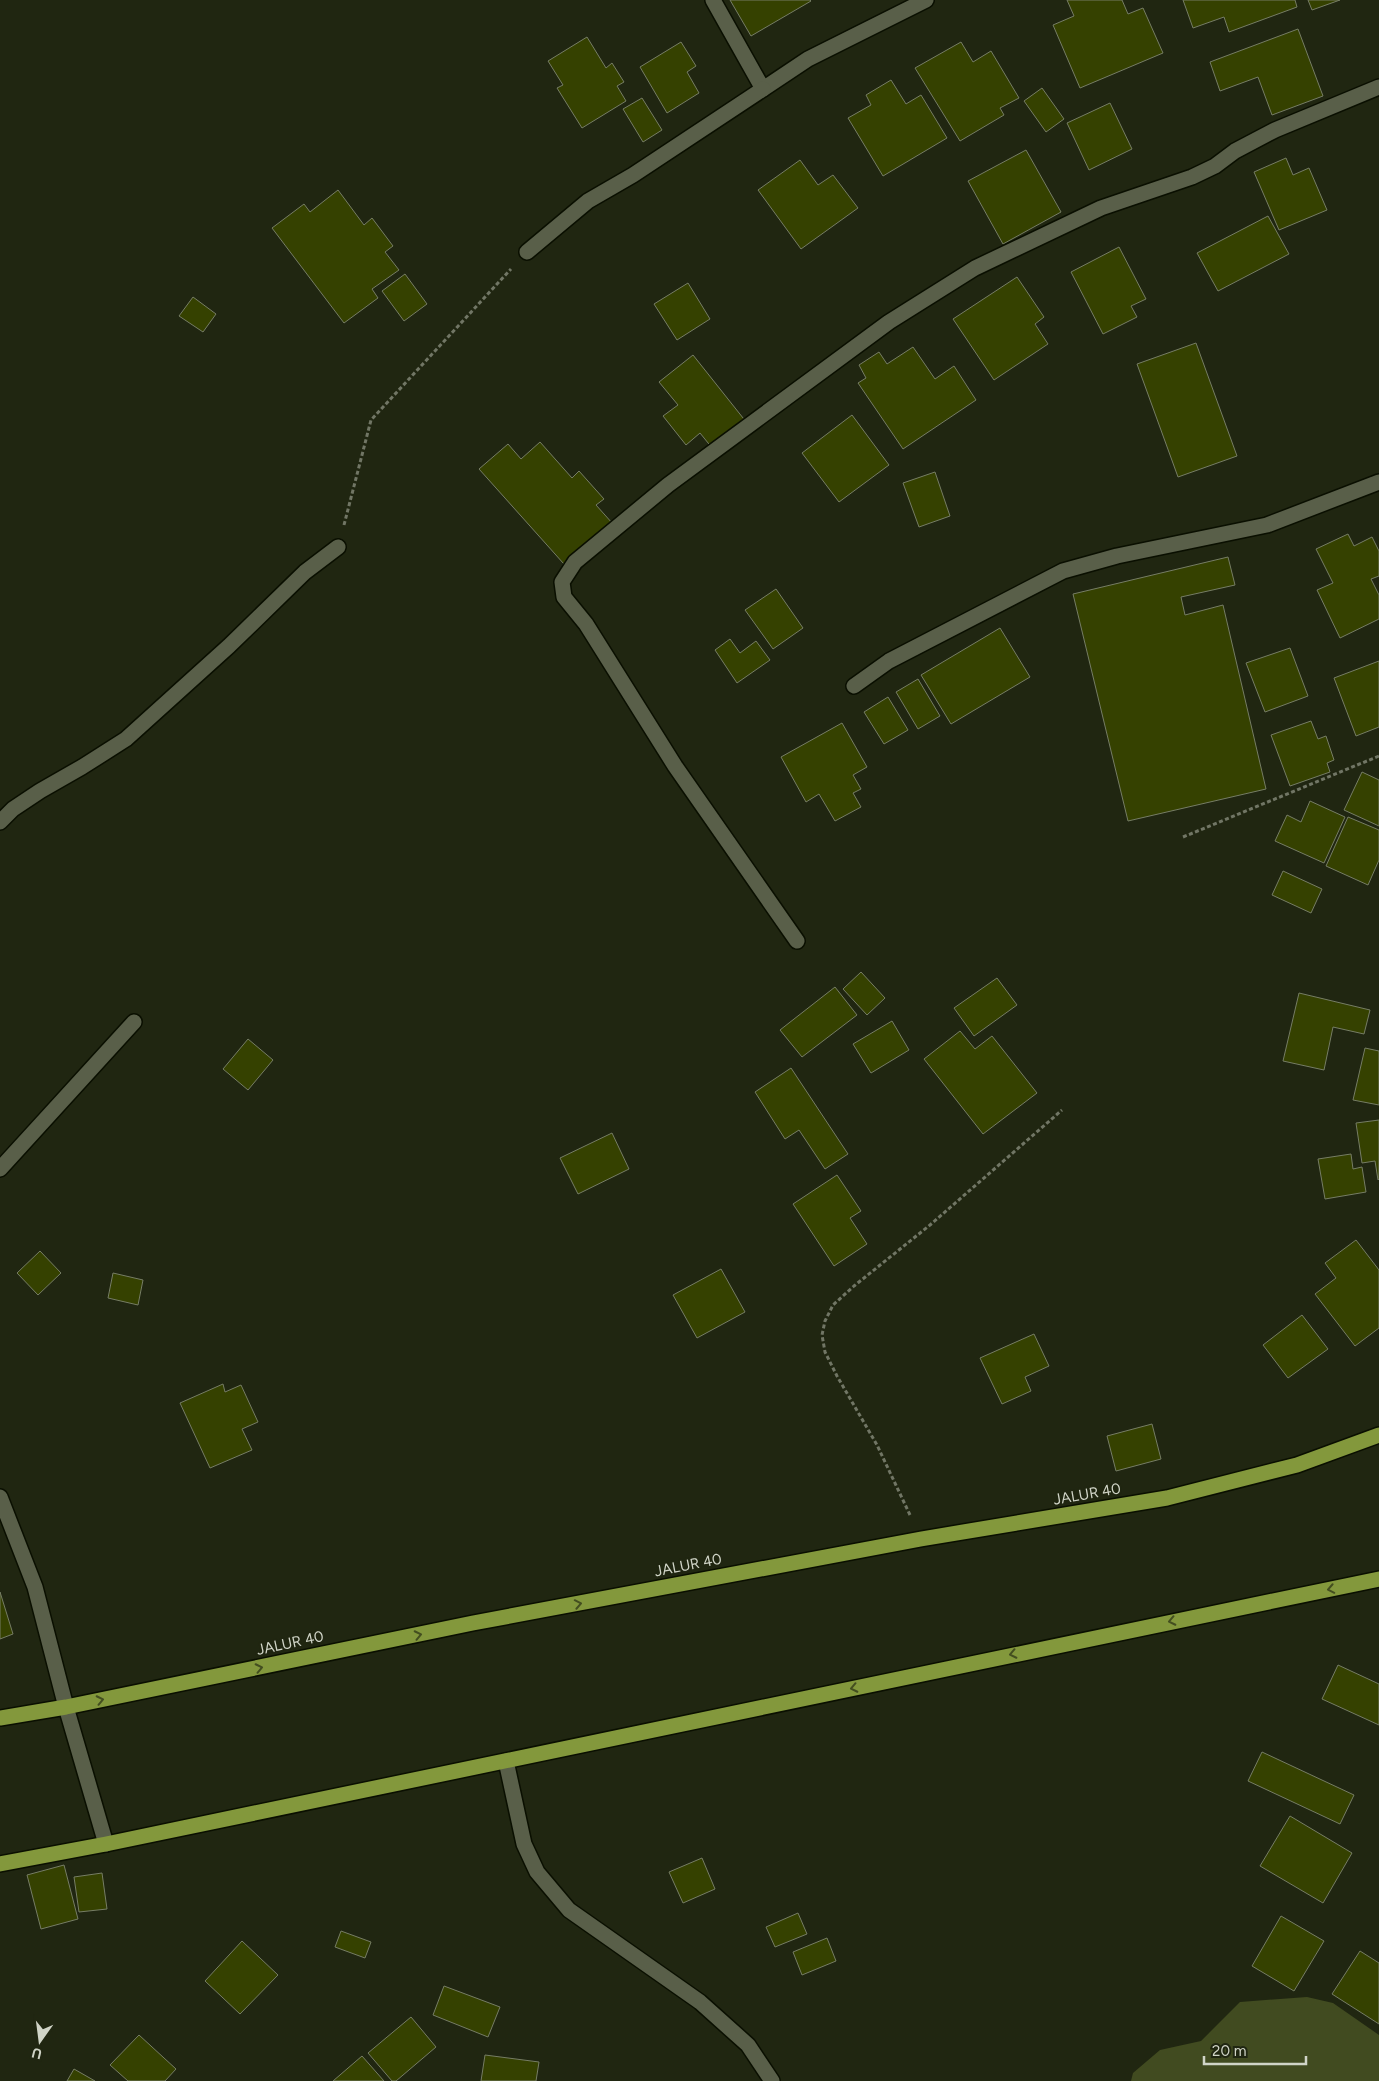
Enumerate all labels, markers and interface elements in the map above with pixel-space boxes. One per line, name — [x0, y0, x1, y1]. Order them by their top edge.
street label: JALUR 40 — [1052, 1479, 1122, 1509]
street label: JALUR 40 — [653, 1550, 723, 1580]
one-way arrow — [1327, 1583, 1336, 1594]
one-way arrow — [573, 1599, 582, 1609]
one-way arrow — [1167, 1615, 1176, 1626]
street label: JALUR 40 — [255, 1627, 325, 1659]
one-way arrow — [414, 1630, 422, 1641]
one-way arrow — [1008, 1649, 1017, 1659]
one-way arrow — [254, 1663, 263, 1673]
one-way arrow — [849, 1682, 858, 1692]
one-way arrow — [95, 1696, 104, 1706]
north arrow — [15, 2016, 65, 2066]
scale bar — [1204, 2034, 1306, 2066]
text: 20 m — [1212, 2042, 1246, 2060]
text: U — [30, 2044, 44, 2063]

